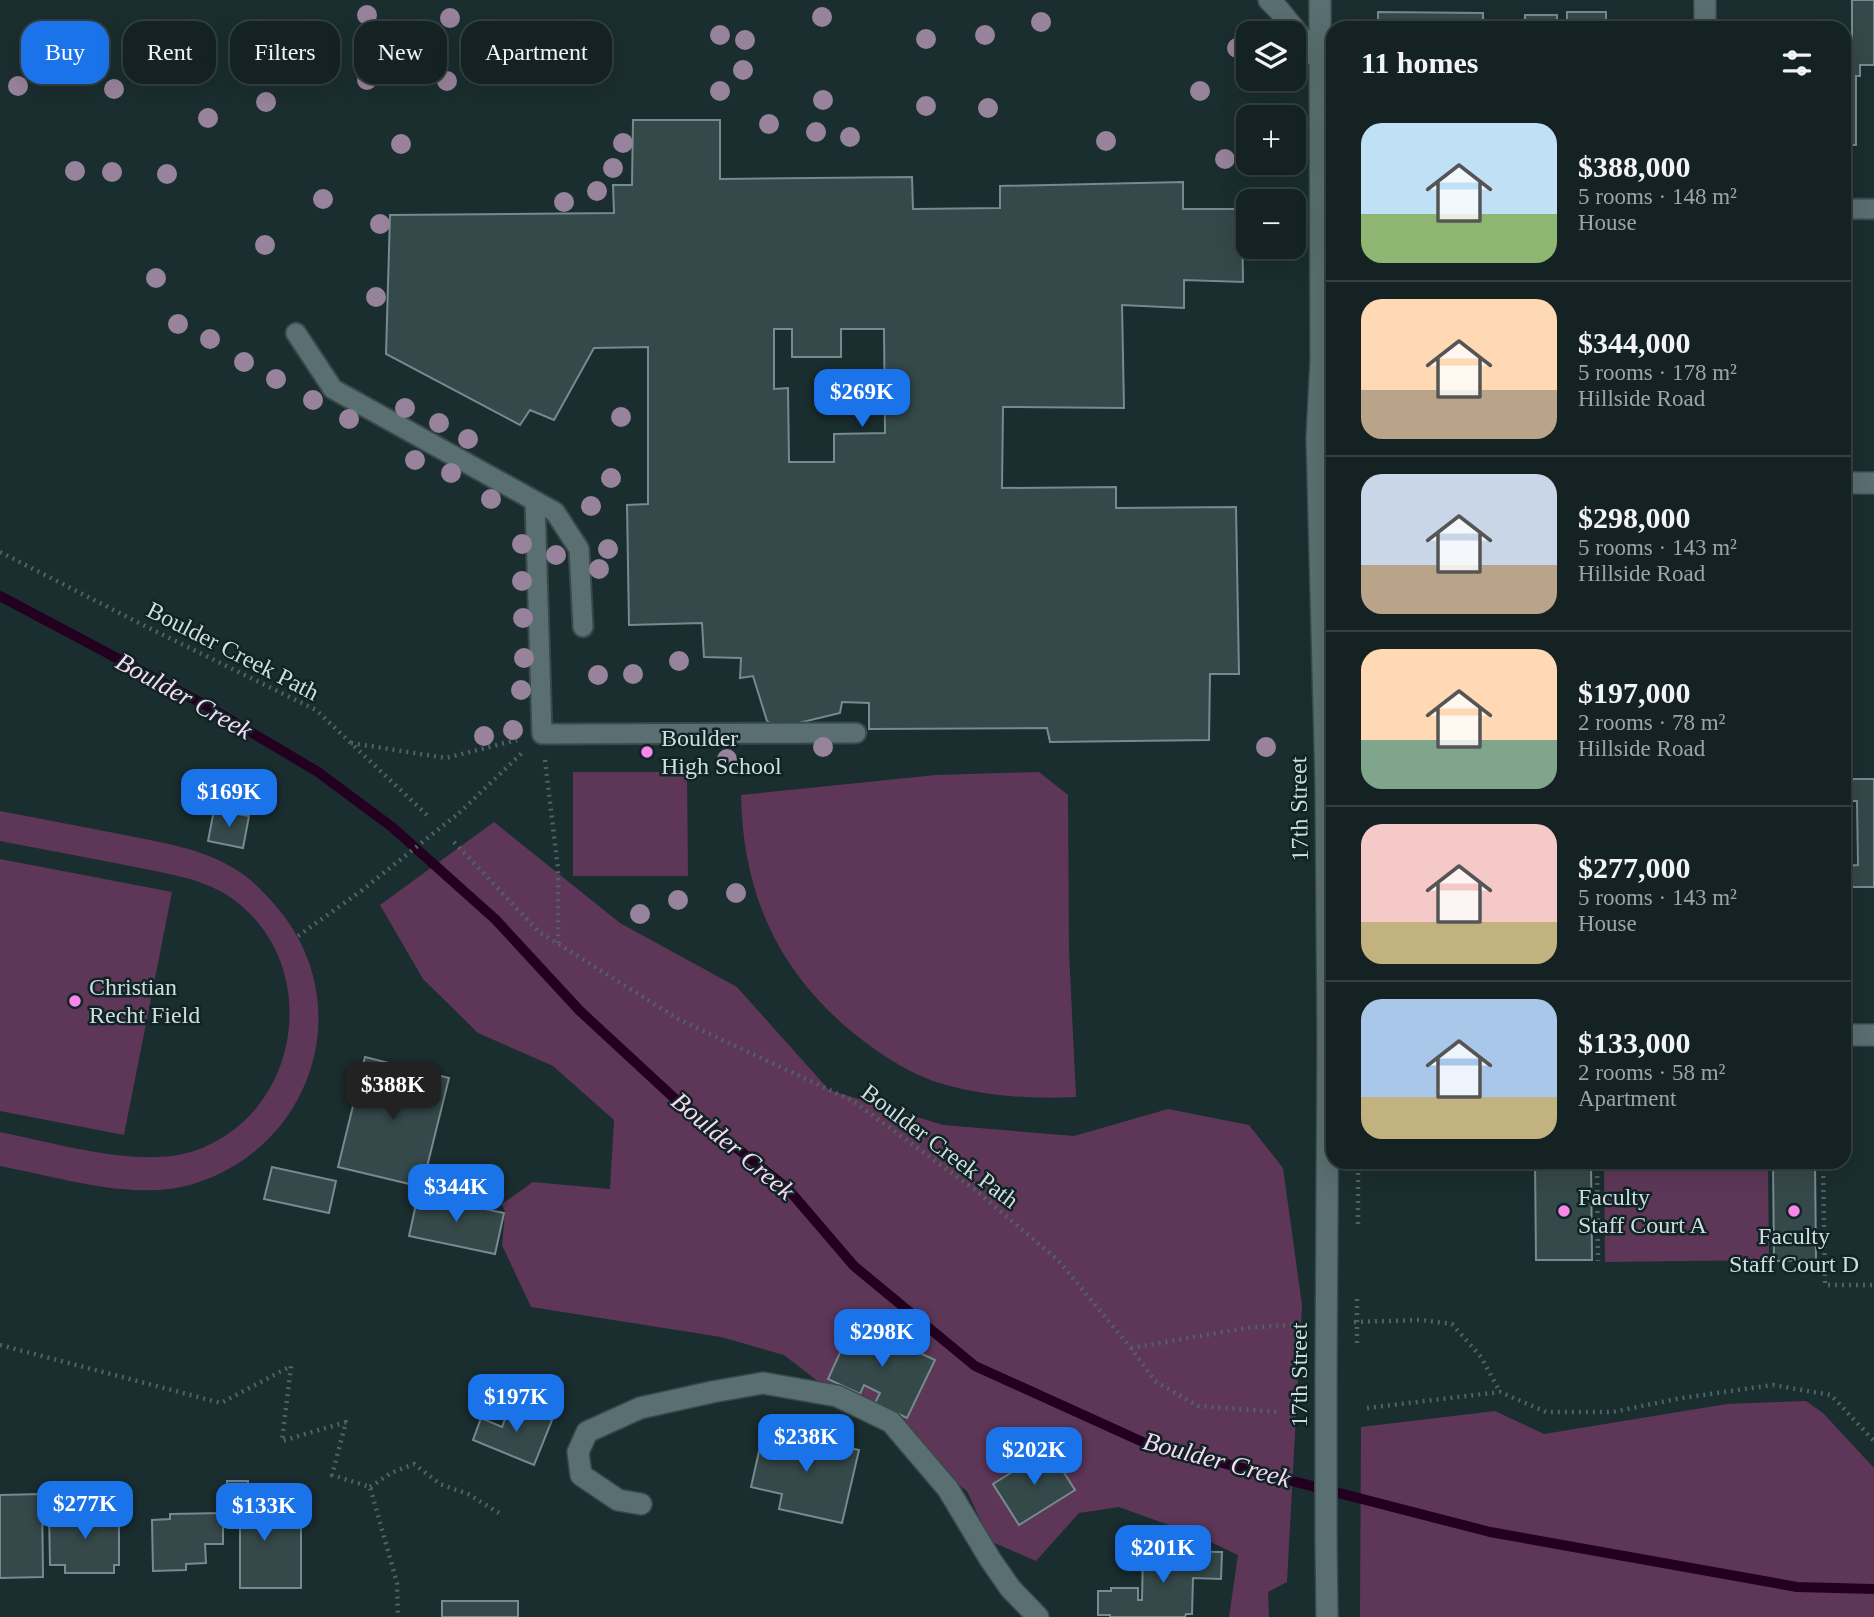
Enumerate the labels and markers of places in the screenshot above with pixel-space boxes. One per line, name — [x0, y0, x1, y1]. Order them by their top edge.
pin: $269K — [813, 370, 911, 429]
place label: Boulder High School — [661, 725, 782, 779]
marker: Boulder High School — [639, 744, 655, 760]
pin: $169K — [180, 770, 278, 829]
place label: Christian Recht Field — [89, 974, 200, 1028]
marker: Christian Recht Field — [67, 993, 83, 1009]
pin: $388K — [344, 1062, 442, 1122]
pin: $344K — [407, 1164, 505, 1224]
place label: Faculty Staff Court A — [1578, 1184, 1708, 1238]
marker: Faculty Staff Court A — [1556, 1203, 1572, 1219]
marker: Faculty Staff Court D — [1786, 1203, 1802, 1219]
place label: Faculty Staff Court D — [1729, 1223, 1859, 1277]
pin: $298K — [833, 1310, 931, 1369]
pin: $197K — [467, 1374, 565, 1434]
pin: $238K — [757, 1414, 855, 1474]
pin: $202K — [985, 1428, 1083, 1487]
pin: $277K — [36, 1482, 134, 1541]
pin: $133K — [215, 1484, 313, 1543]
pin: $201K — [1114, 1526, 1212, 1585]

